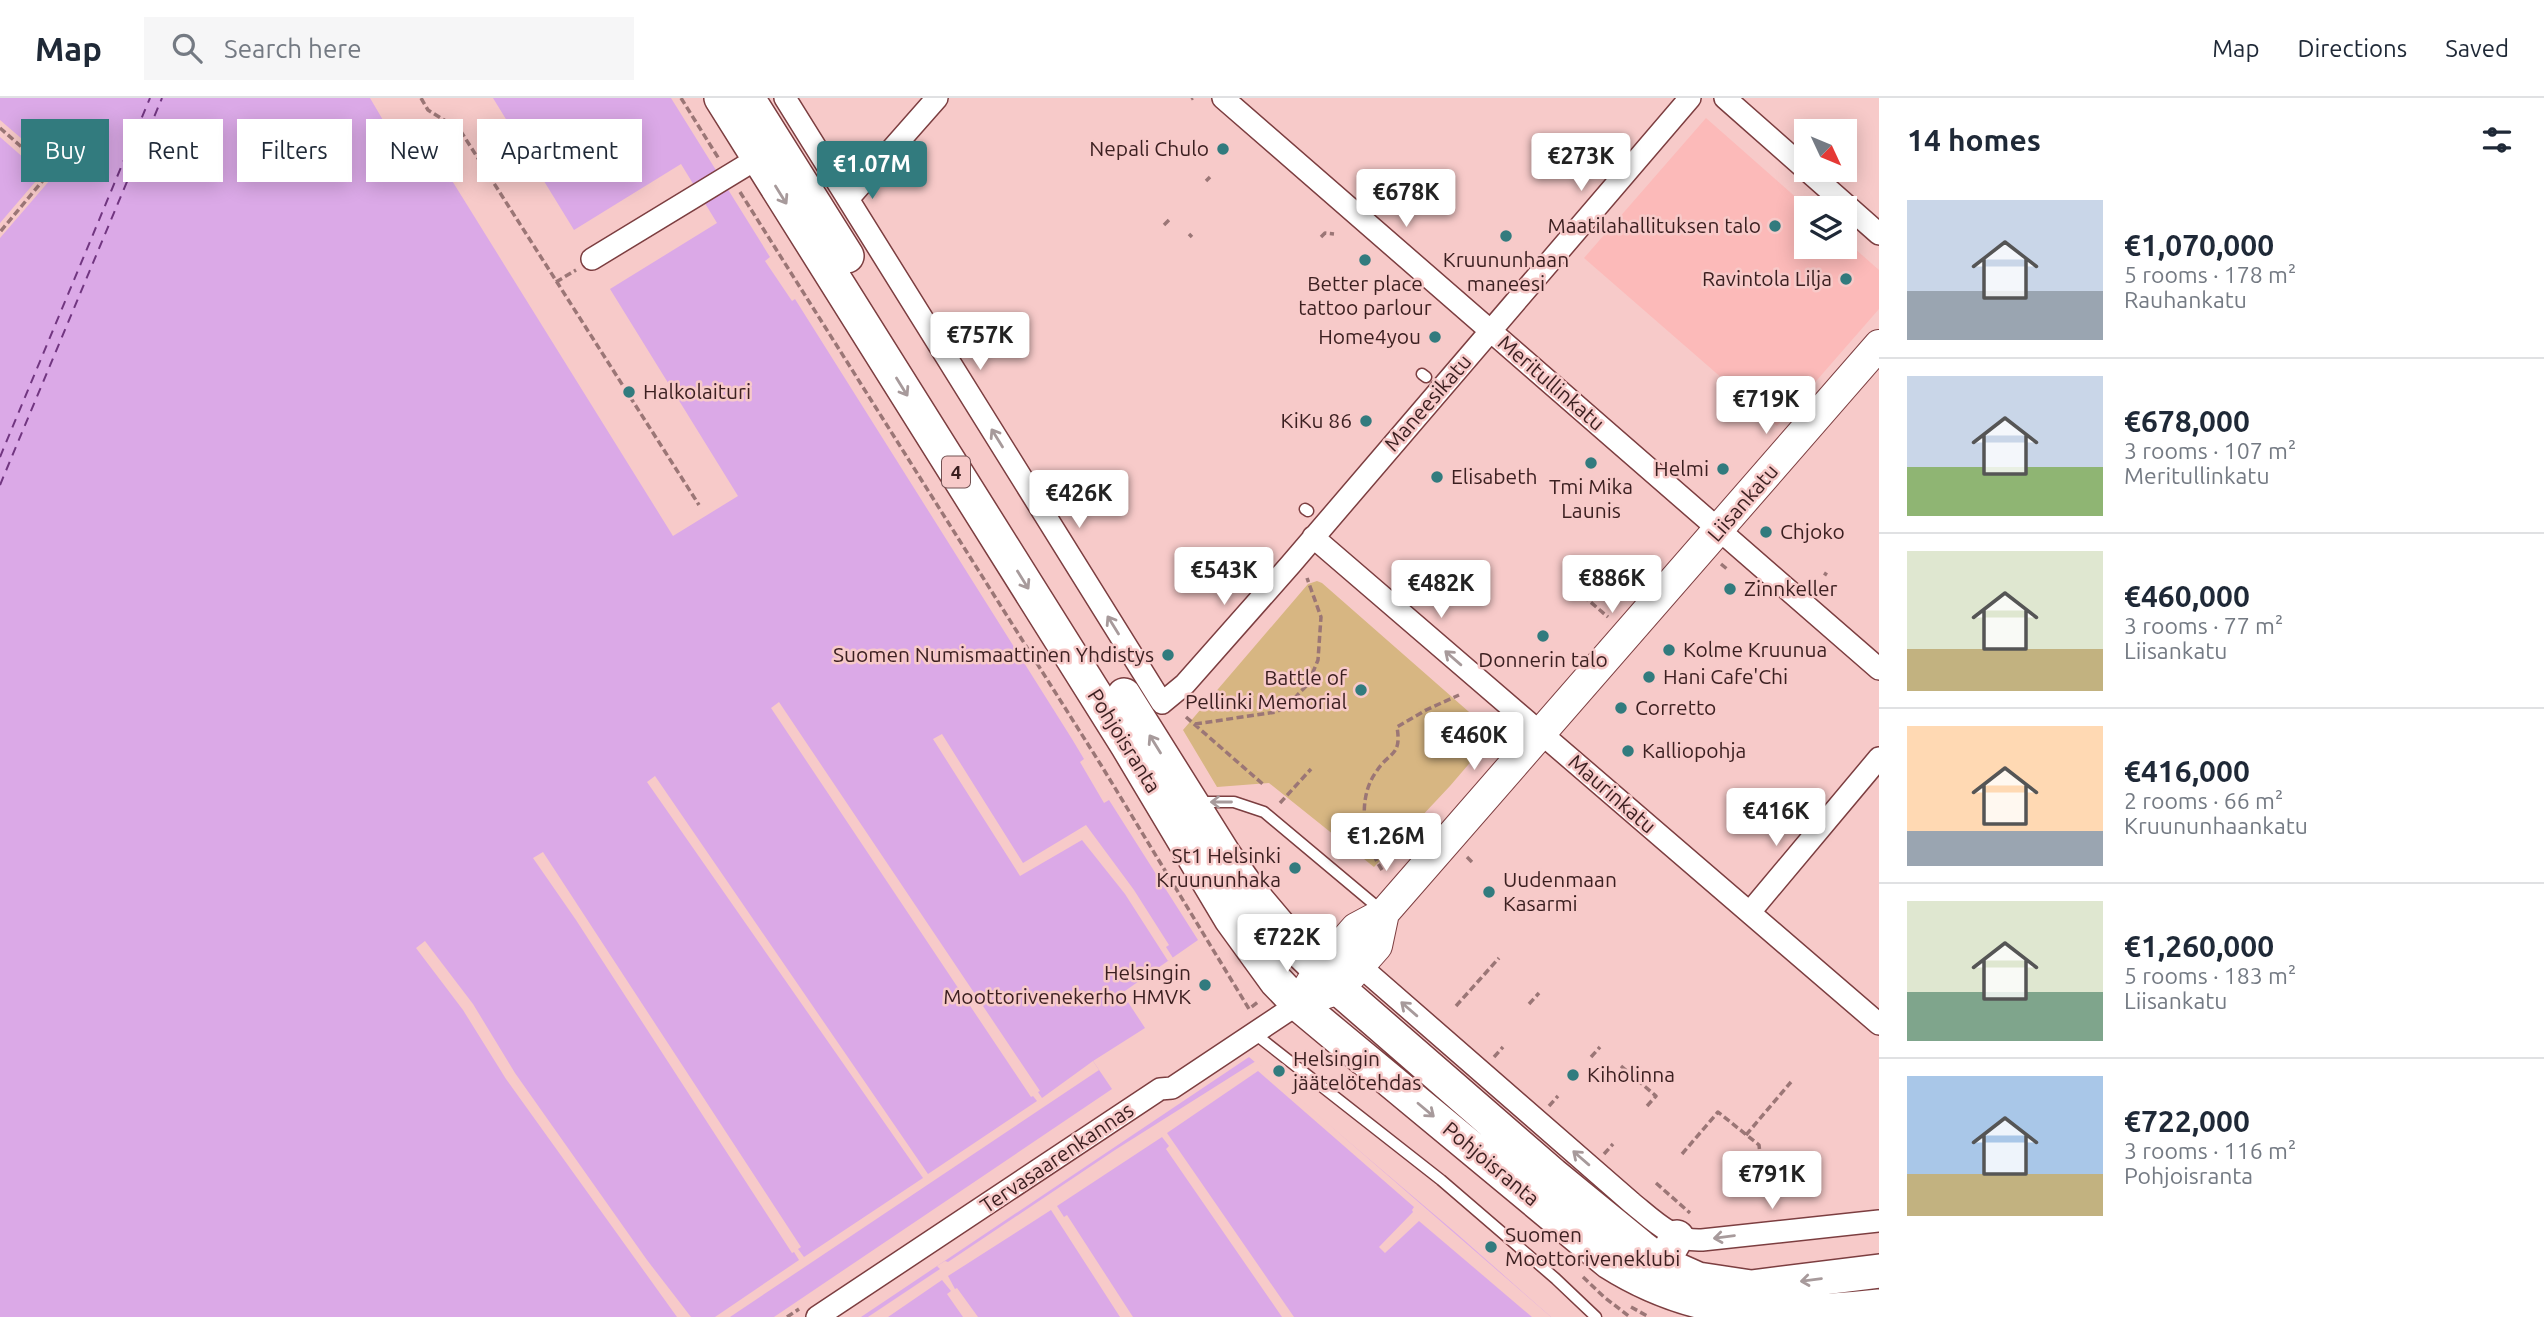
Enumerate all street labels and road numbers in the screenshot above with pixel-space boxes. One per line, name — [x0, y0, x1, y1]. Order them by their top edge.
street label: Meritullinkatu — [1494, 330, 1610, 435]
street label: Maneesikatu — [1379, 349, 1476, 456]
road number: 4 — [942, 456, 970, 488]
street label: Liisankatu — [1702, 459, 1782, 546]
street label: Pohjoisranta — [1083, 684, 1166, 797]
street label: Maurinkatu — [1564, 749, 1661, 838]
street label: Tervasaarenkannas — [975, 1097, 1137, 1217]
street label: Pohjoisranta — [1439, 1116, 1545, 1210]

